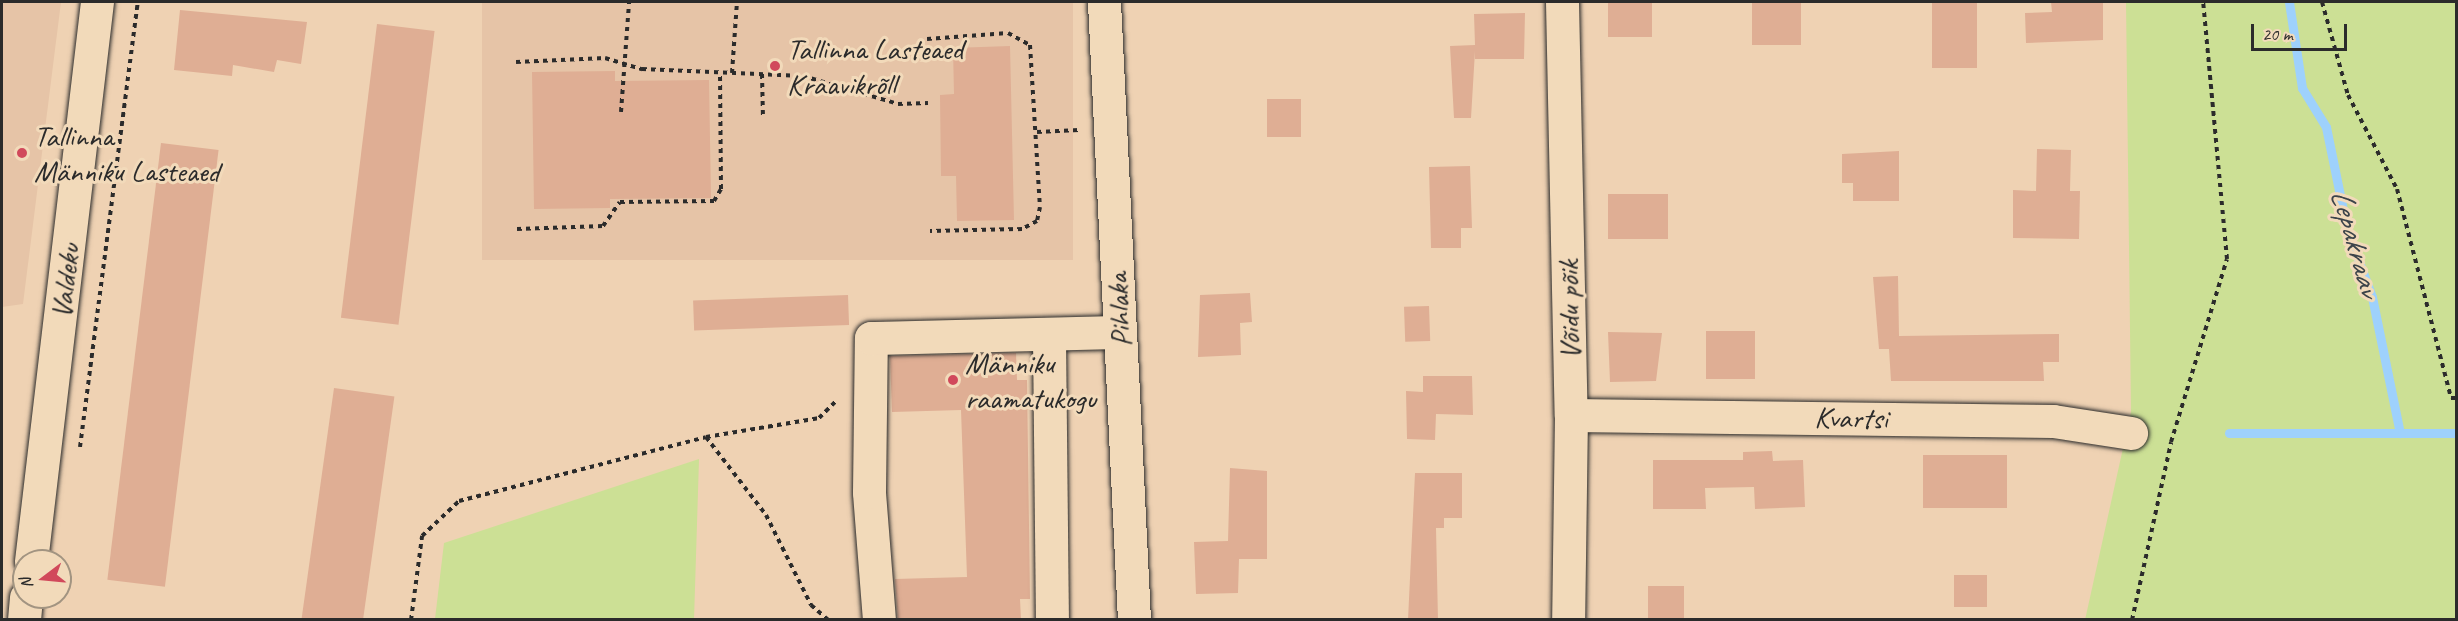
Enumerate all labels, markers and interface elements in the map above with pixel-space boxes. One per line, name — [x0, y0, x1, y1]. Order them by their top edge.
scale bar — [2254, 12, 2350, 50]
text: 20 m — [2262, 23, 2293, 45]
place label: Tallinna Lasteaed Kraavikrõll — [787, 31, 963, 101]
marker: Tallinna Lasteaed Kraavikrõll — [768, 59, 782, 73]
place label: Tallinna Männiku Lasteaed — [34, 118, 220, 188]
marker: Tallinna Männiku Lasteaed — [15, 146, 29, 160]
water label: Lepakraav — [2321, 184, 2389, 300]
street label: Valdeku — [43, 242, 87, 320]
street label: Võidu põik — [1550, 260, 1588, 360]
street label: Pihlaka — [1099, 272, 1139, 348]
place label: Männiku raamatukogu — [965, 345, 1096, 416]
marker: Männiku raamatukogu — [946, 373, 960, 387]
street label: Kvartsi — [1814, 399, 1888, 437]
north arrow — [12, 549, 72, 609]
text: N — [16, 576, 38, 591]

